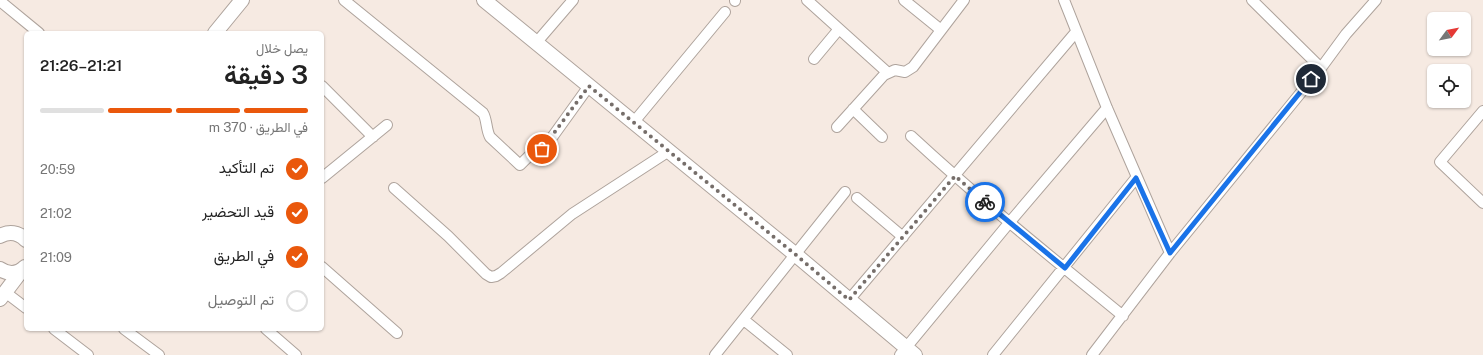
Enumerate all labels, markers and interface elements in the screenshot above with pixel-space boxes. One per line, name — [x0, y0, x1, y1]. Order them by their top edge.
north arrow — [1427, 12, 1471, 56]
map controls — [1427, 12, 1471, 108]
text: يصل خلال — [256, 41, 308, 56]
text: 21:21–21:26 — [40, 57, 122, 74]
text: 3 دقيقة — [224, 59, 308, 90]
pin — [1294, 62, 1328, 96]
button: locate — [1427, 64, 1471, 108]
icon: home — [1300, 68, 1322, 90]
text: في الطريق · 370 m — [209, 120, 308, 135]
pin — [525, 132, 559, 166]
icon: bag — [531, 138, 553, 160]
icon: check — [286, 158, 308, 180]
text: تم التأكيد — [219, 159, 274, 176]
text: 20:59 — [40, 162, 75, 177]
courier — [965, 182, 1005, 222]
icon: bike — [974, 191, 996, 213]
icon: check — [286, 202, 308, 224]
text: قيد التحضير — [202, 203, 274, 220]
text: 21:02 — [40, 206, 72, 221]
icon: check — [286, 246, 308, 268]
text: في الطريق — [214, 247, 274, 264]
text: 21:09 — [40, 250, 72, 265]
text: تم التوصيل — [208, 291, 274, 308]

